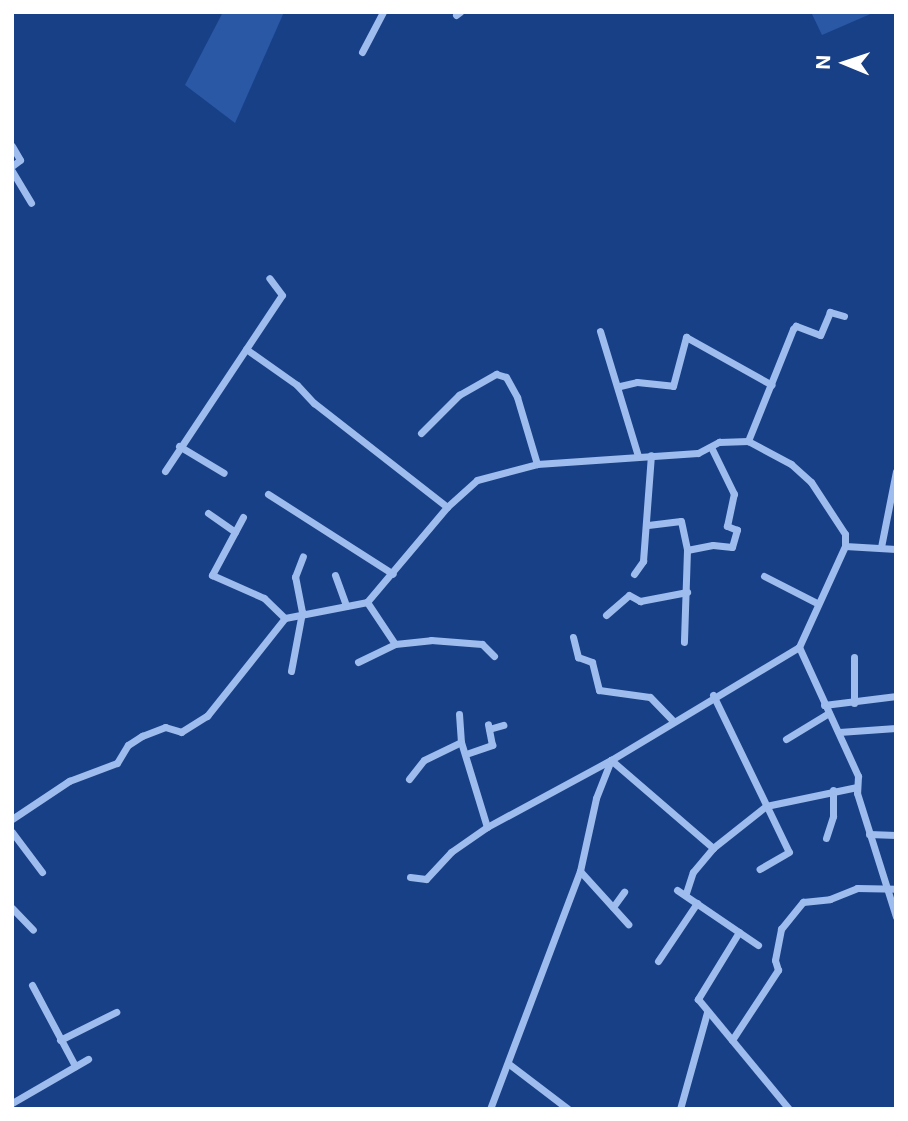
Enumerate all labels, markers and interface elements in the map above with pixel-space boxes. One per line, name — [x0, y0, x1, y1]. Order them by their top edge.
north arrow — [810, 28, 880, 98]
text: N — [812, 55, 835, 70]

